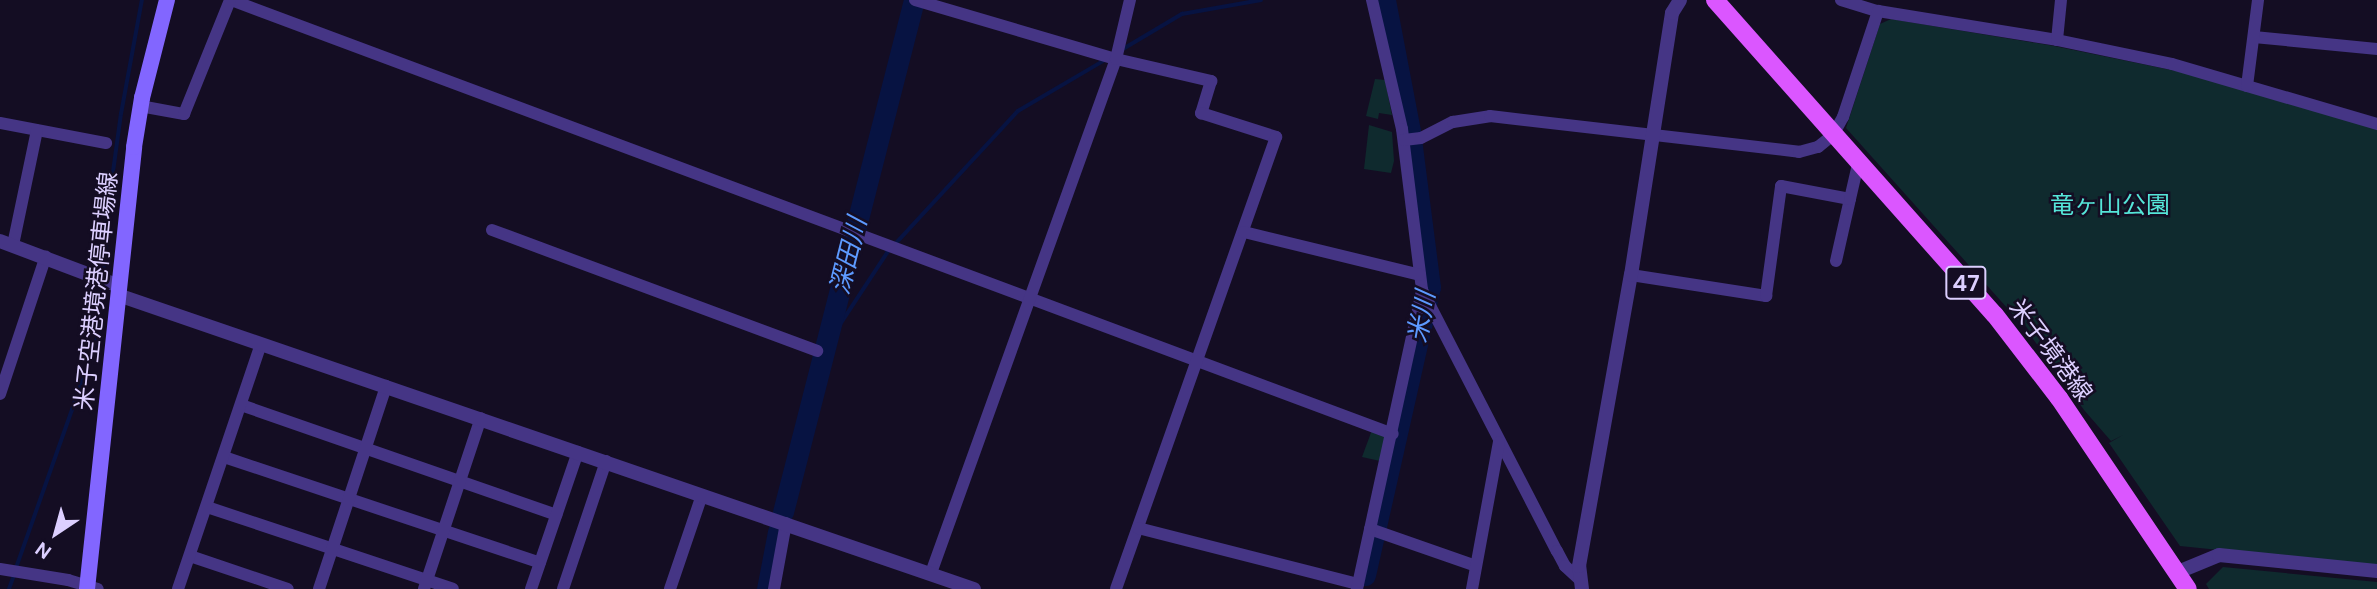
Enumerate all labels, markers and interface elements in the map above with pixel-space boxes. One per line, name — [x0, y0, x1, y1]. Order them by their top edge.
street label: 米子空港境港停車場線 — [69, 170, 123, 412]
park label: 竜ヶ山公園 — [2050, 191, 2170, 219]
water label: 深田川 — [824, 214, 874, 298]
road number: 47 — [1945, 264, 1987, 302]
water label: 米川 — [1402, 289, 1442, 345]
street label: 米子境港線 — [2003, 293, 2099, 407]
north arrow — [21, 498, 91, 568]
text: N — [30, 536, 56, 565]

